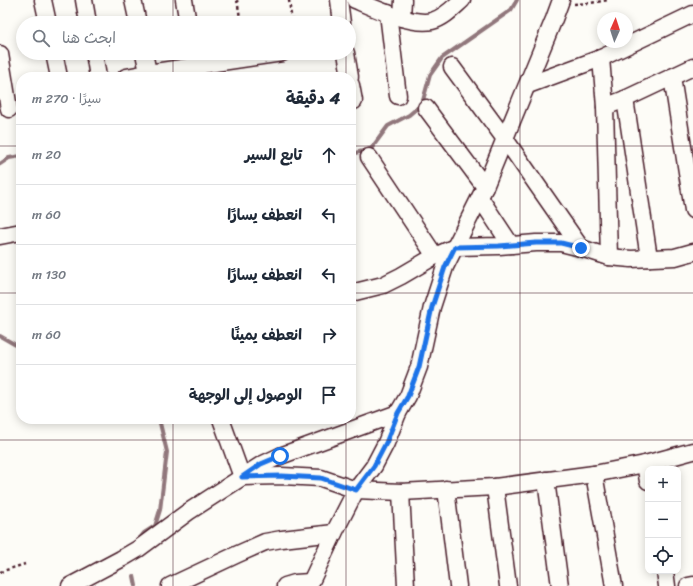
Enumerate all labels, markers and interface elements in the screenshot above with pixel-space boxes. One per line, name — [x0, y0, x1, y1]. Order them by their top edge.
north arrow — [597, 12, 633, 48]
search box — [16, 16, 356, 60]
text: ابحث هنا — [62, 25, 116, 51]
icon: search — [30, 27, 52, 49]
text: 4 دقيقة — [286, 83, 340, 113]
text: سيرًا · 270 m — [32, 87, 101, 110]
text: تابع السير — [245, 142, 302, 168]
text: 20 m — [32, 143, 61, 166]
icon: ahead — [318, 144, 340, 166]
text: انعطف يسارًا — [227, 202, 302, 228]
text: 60 m — [32, 203, 61, 226]
icon: left — [318, 204, 340, 226]
route end — [572, 239, 590, 257]
text: انعطف يسارًا — [227, 262, 302, 288]
text: 130 m — [32, 263, 66, 286]
icon: left — [318, 264, 340, 286]
text: انعطف يمينًا — [231, 322, 302, 348]
text: 60 m — [32, 323, 61, 346]
icon: right — [318, 324, 340, 346]
text: الوصول إلى الوجهة — [189, 382, 302, 408]
icon: arrive — [318, 384, 340, 406]
route start — [271, 447, 289, 465]
map controls — [645, 466, 681, 574]
button: + — [645, 466, 681, 502]
button: − — [645, 502, 681, 538]
button: locate — [645, 538, 681, 574]

